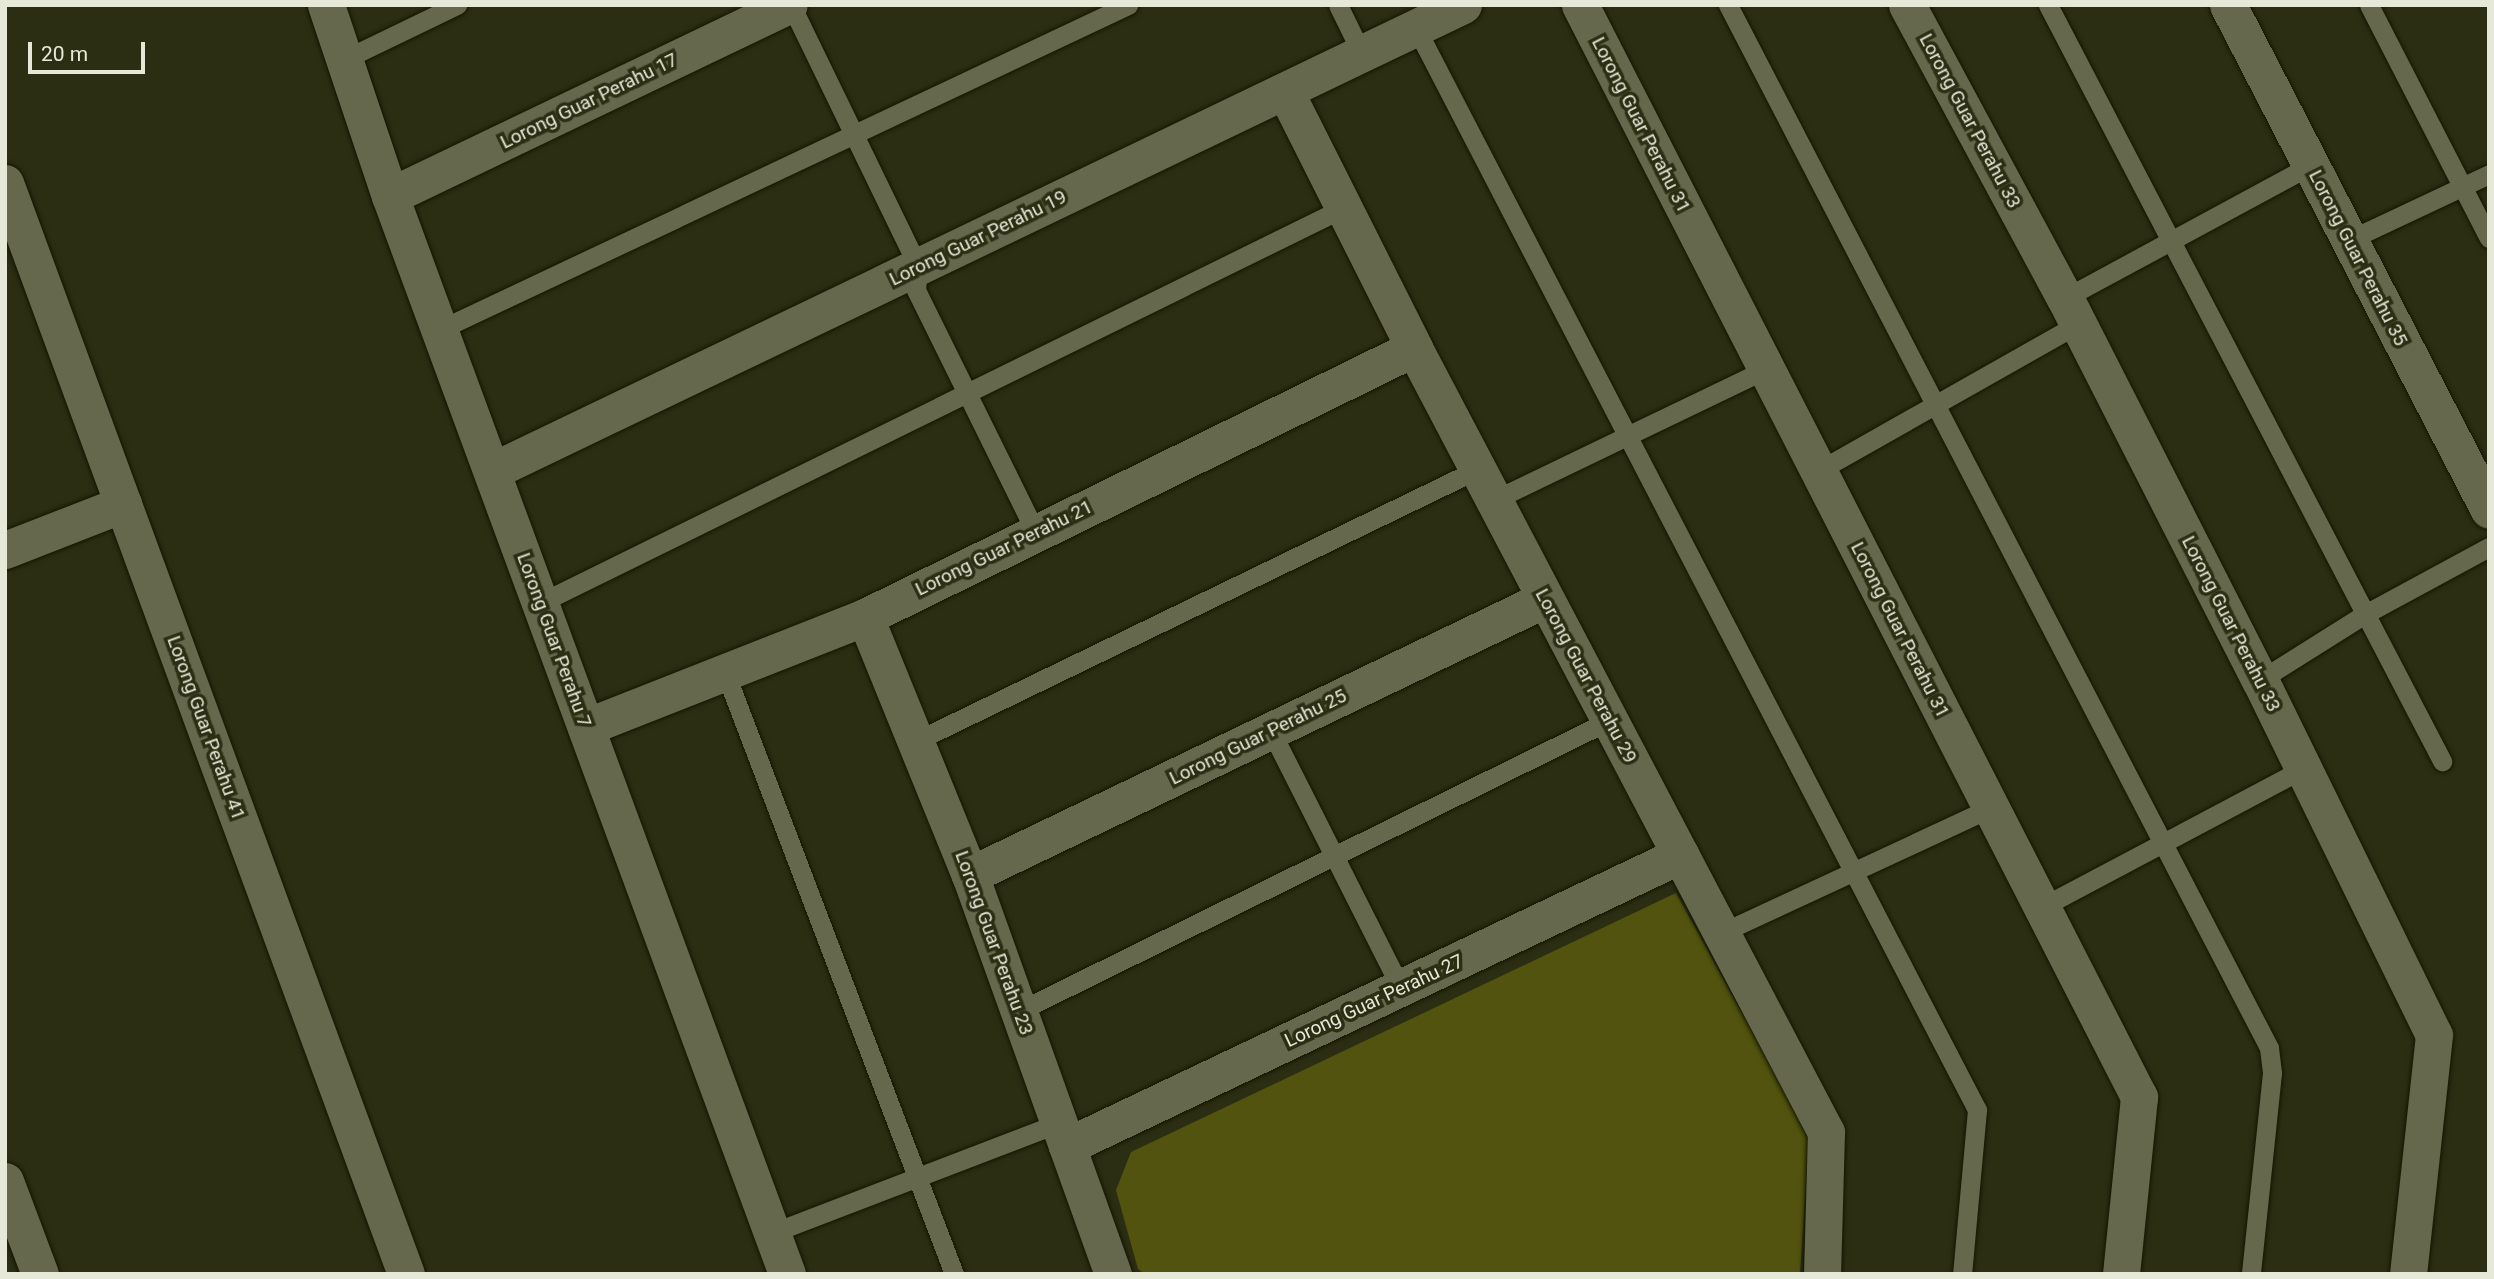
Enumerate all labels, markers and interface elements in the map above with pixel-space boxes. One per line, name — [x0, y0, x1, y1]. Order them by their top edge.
scale bar — [32, 28, 149, 72]
street label: Lorong Guar Perahu 33 — [1914, 30, 2026, 212]
street label: Lorong Guar Perahu 31 — [1587, 33, 1695, 217]
text: 20 m — [41, 42, 88, 66]
street label: Lorong Guar Perahu 17 — [497, 48, 681, 154]
street label: Lorong Guar Perahu 35 — [2304, 166, 2412, 350]
street label: Lorong Guar Perahu 19 — [886, 185, 1070, 291]
street label: Lorong Guar Perahu 21 — [912, 495, 1096, 601]
street label: Lorong Guar Perahu 33 — [2177, 532, 2285, 716]
street label: Lorong Guar Perahu 31 — [1846, 538, 1954, 722]
street label: Lorong Guar Perahu 7 — [512, 550, 596, 730]
street label: Lorong Guar Perahu 29 — [1530, 585, 1642, 767]
street label: Lorong Guar Perahu 41 — [162, 633, 250, 823]
street label: Lorong Guar Perahu 25 — [1166, 684, 1350, 790]
street label: Lorong Guar Perahu 23 — [950, 848, 1038, 1038]
street label: Lorong Guar Perahu 27 — [1281, 950, 1467, 1052]

